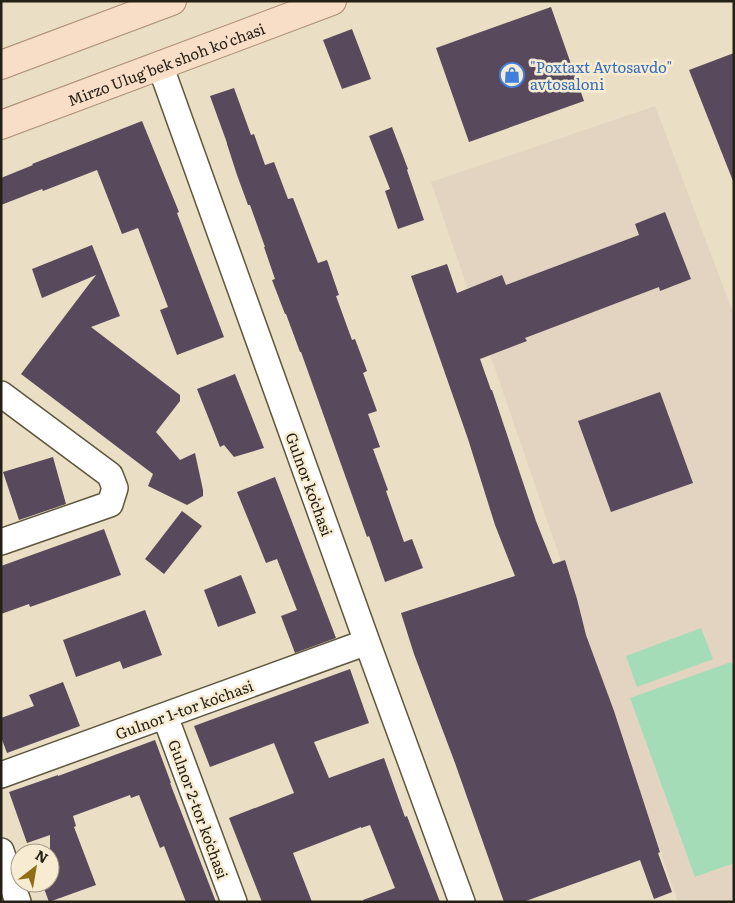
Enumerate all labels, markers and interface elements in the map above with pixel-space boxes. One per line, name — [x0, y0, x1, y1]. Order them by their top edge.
street label: Mirzo Ulug'bek shoh ko'chasi — [64, 16, 268, 111]
place label: "Poxtaxt Avtosavdo" avtosaloni — [530, 55, 672, 95]
shop icon: "Poxtaxt Avtosavdo" avtosaloni — [499, 62, 525, 88]
street label: Gulnor koʻchasi — [281, 429, 339, 539]
street label: Gulnor 1-tor koʻchasi — [112, 673, 256, 745]
street label: Gulnor 2-tor koʻchasi — [163, 736, 235, 882]
north arrow — [10, 843, 60, 893]
text: N — [32, 844, 53, 868]

